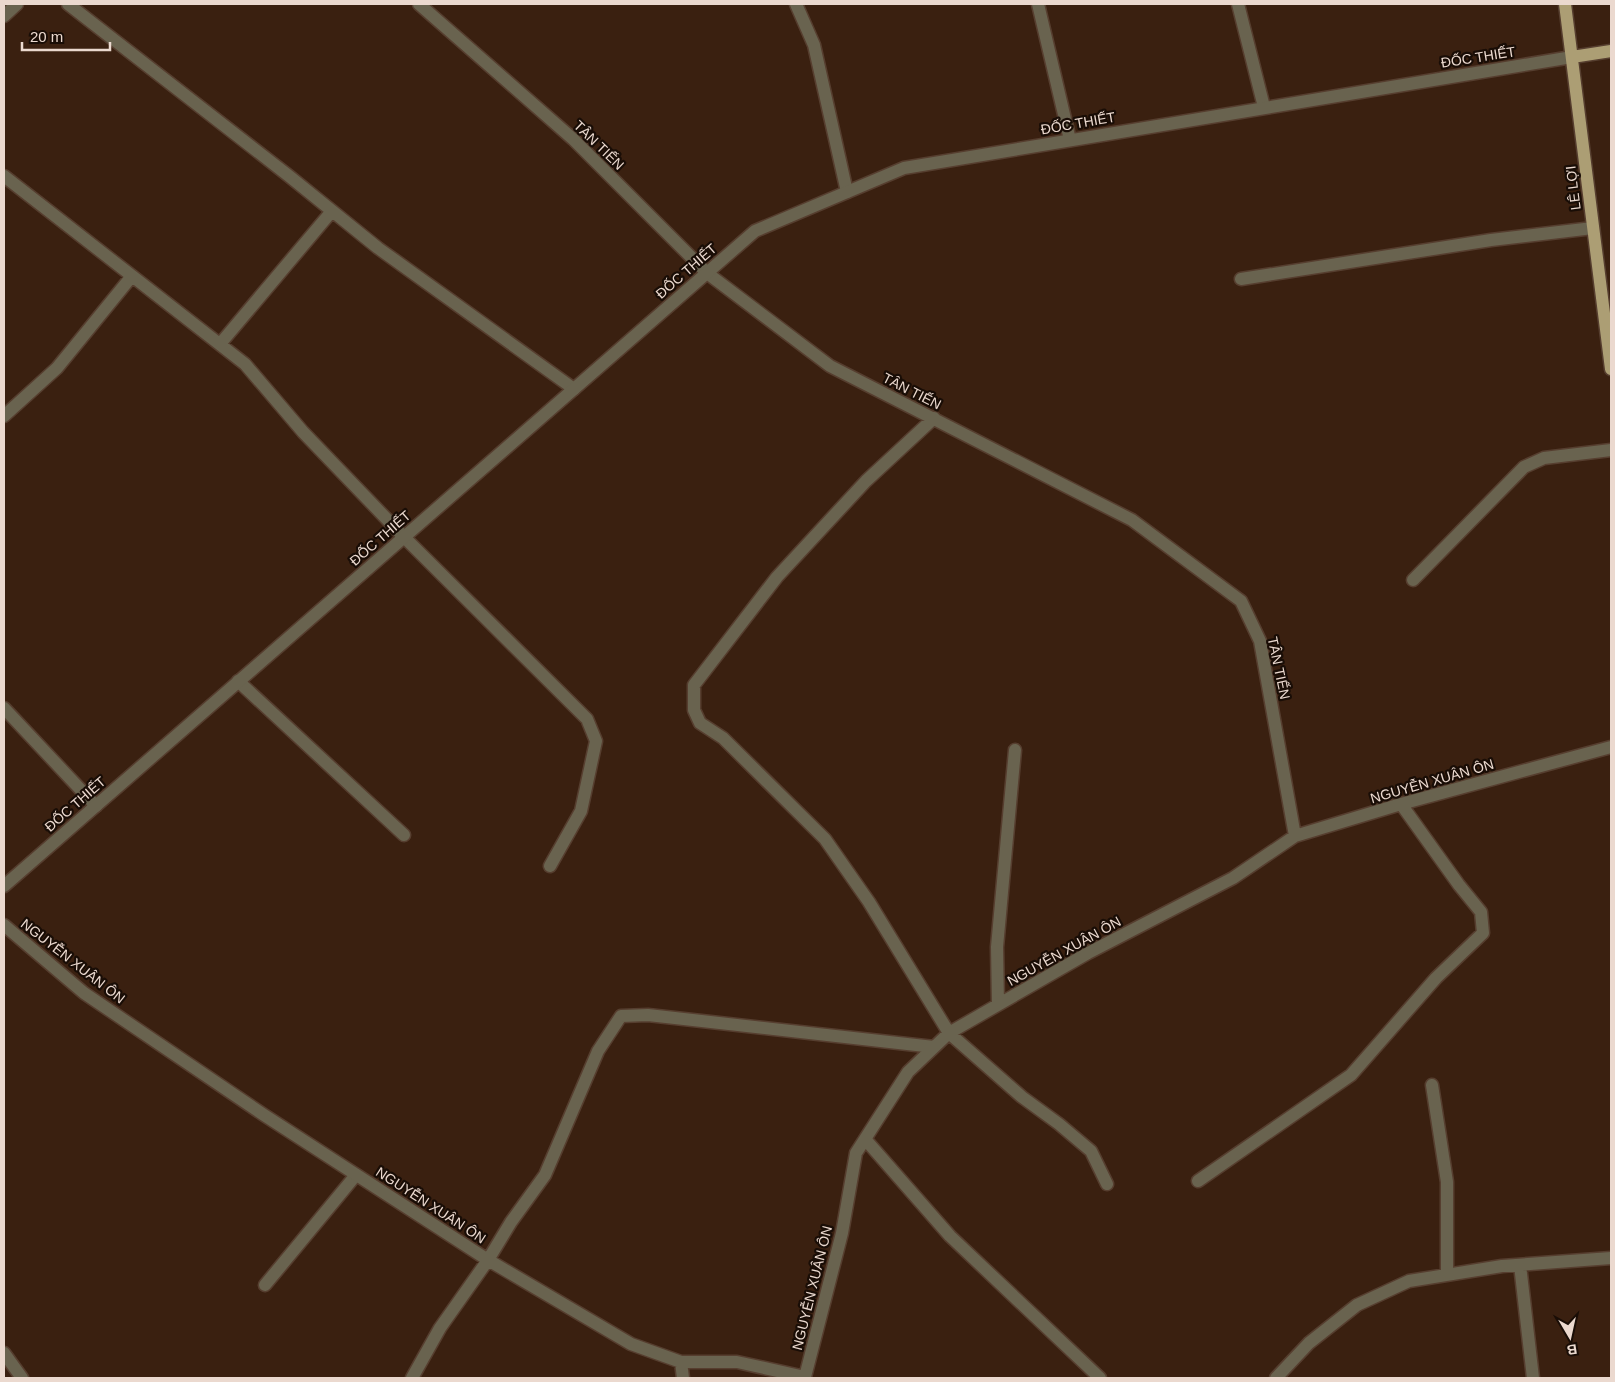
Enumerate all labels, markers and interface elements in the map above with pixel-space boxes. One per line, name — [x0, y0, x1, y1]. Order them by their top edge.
scale bar — [22, 20, 110, 52]
text: 20 m — [30, 28, 63, 45]
street label: ĐỐC THIẾT — [1439, 42, 1517, 71]
street label: ĐỐC THIẾT — [1039, 108, 1117, 137]
street label: TÂN TIẾN — [571, 117, 627, 173]
street label: LÊ LỢI — [1562, 165, 1584, 211]
street label: ĐỐC THIẾT — [652, 239, 720, 302]
street label: TÂN TIẾN — [880, 369, 944, 413]
street label: ĐỐC THIẾT — [346, 506, 414, 569]
street label: TÂN TIẾN — [1265, 635, 1293, 701]
street label: NGUYỄN XUÂN ÔN — [1368, 756, 1496, 806]
street label: ĐỐC THIẾT — [41, 772, 109, 835]
street label: NGUYỄN XUÂN ÔN — [1004, 913, 1124, 989]
street label: NGUYỄN XUÂN ÔN — [18, 915, 128, 1007]
street label: NGUYỄN XUÂN ÔN — [373, 1164, 489, 1246]
street label: NGUYỄN XUÂN ÔN — [789, 1224, 835, 1352]
north arrow — [1545, 1312, 1595, 1362]
text: B — [1566, 1341, 1578, 1359]

